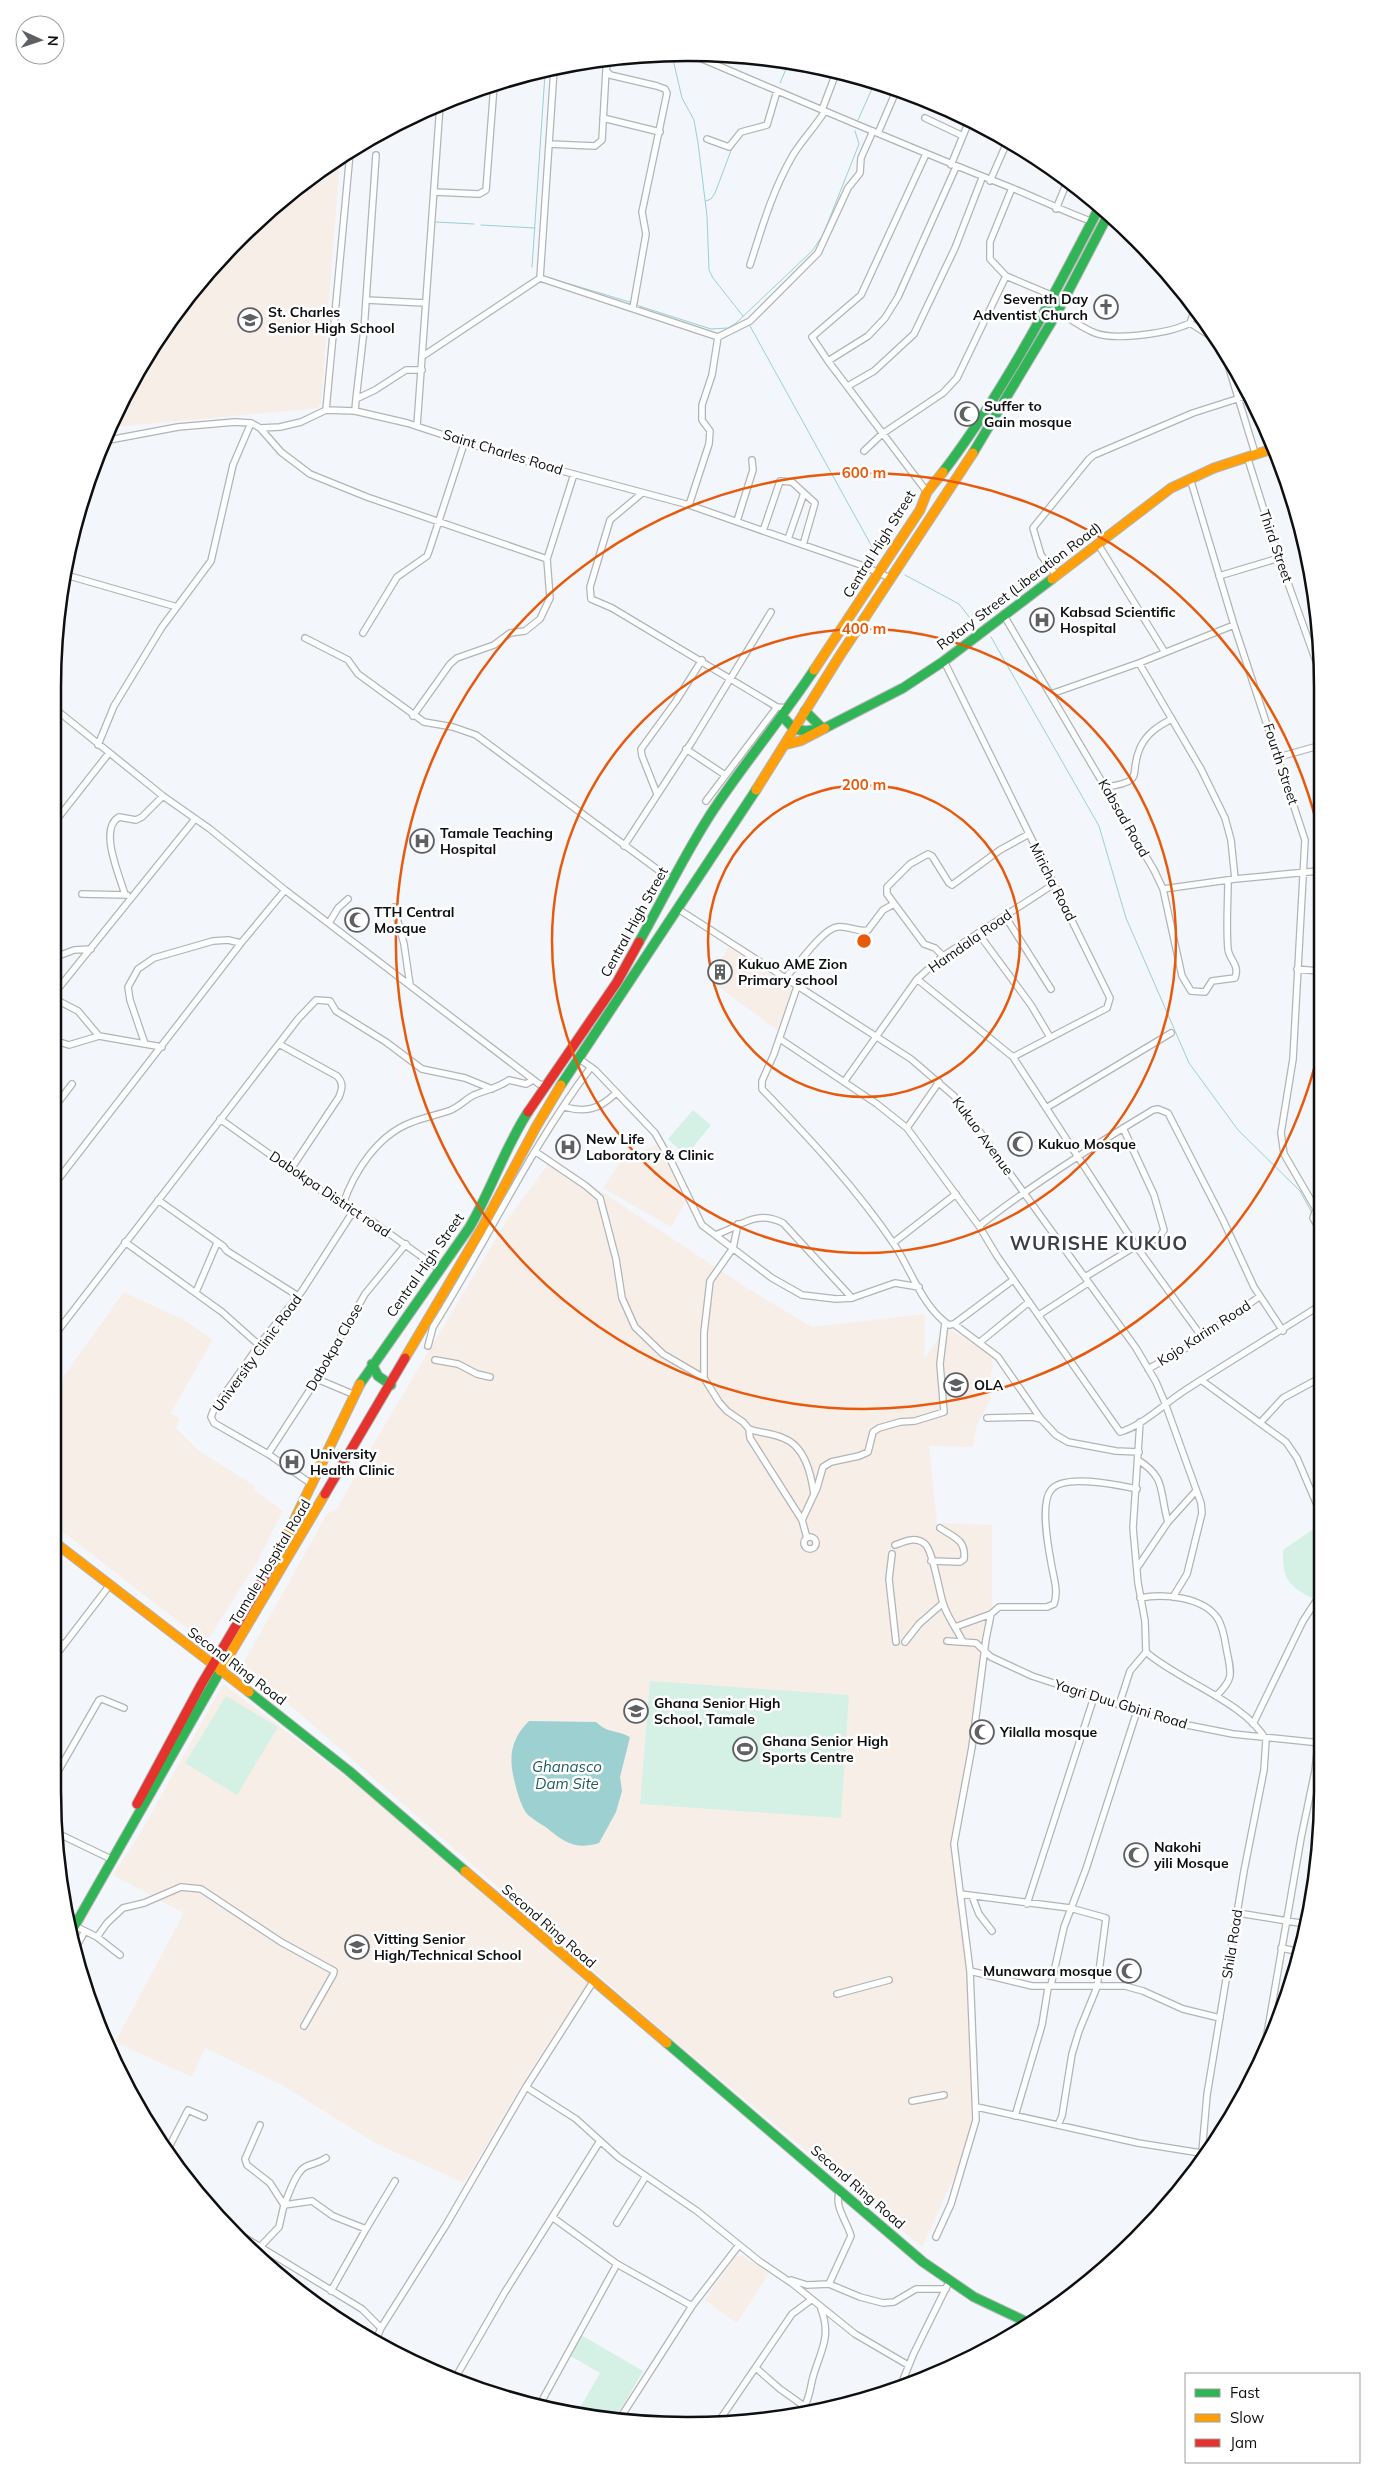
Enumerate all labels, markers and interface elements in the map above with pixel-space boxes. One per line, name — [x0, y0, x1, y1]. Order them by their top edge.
north arrow — [15, 15, 65, 65]
text: N — [44, 35, 62, 46]
place label: Seventh Day Adventist Church — [973, 290, 1088, 324]
church icon: Seventh Day Adventist Church — [1093, 294, 1119, 320]
place label: St. Charles Senior High School — [268, 303, 395, 337]
school or university icon: St. Charles Senior High School — [237, 307, 263, 333]
place label: Suffer to Gain mosque — [984, 397, 1072, 431]
mosque icon: Suffer to Gain mosque — [954, 401, 980, 427]
street label: Saint Charles Road — [441, 425, 565, 479]
text: 600 m — [842, 463, 886, 482]
street label: Central High Street — [839, 487, 919, 601]
street label: Third Street — [1255, 507, 1297, 585]
street label: Rotary Street (Liberation Road) — [933, 518, 1105, 654]
place label: Kabsad Scientific Hospital — [1060, 603, 1176, 637]
hospital icon: Kabsad Scientific Hospital — [1029, 607, 1055, 633]
text: 400 m — [842, 619, 886, 638]
street label: Fourth Street — [1259, 721, 1303, 807]
text: 200 m — [842, 775, 886, 794]
street label: Kabsad Road — [1094, 776, 1154, 860]
place label: Tamale Teaching Hospital — [440, 824, 553, 858]
hospital icon: Tamale Teaching Hospital — [409, 828, 435, 854]
street label: Miricha Road — [1026, 840, 1080, 924]
street label: Central High Street — [596, 864, 672, 980]
place label: TTH Central Mosque — [374, 903, 454, 937]
street label: Hamdala Road — [925, 906, 1015, 976]
mosque icon: TTH Central Mosque — [344, 907, 370, 933]
centre of rings — [855, 932, 873, 950]
place label: Kukuo AME Zion Primary school — [738, 955, 847, 989]
building icon: Kukuo AME Zion Primary school — [707, 959, 733, 985]
street label: Kukuo Avenue — [949, 1093, 1017, 1179]
place label: New Life Laboratory & Clinic — [586, 1130, 714, 1164]
mosque icon: Kukuo Mosque — [1007, 1131, 1033, 1157]
hospital icon: New Life Laboratory & Clinic — [555, 1134, 581, 1160]
place label: Kukuo Mosque — [1038, 1135, 1136, 1153]
street label: Dabokpa District road — [266, 1147, 394, 1241]
street label: Central High Street — [382, 1209, 468, 1321]
district label: WURISHE KUKUO — [1010, 1231, 1188, 1255]
street label: University Clinic Road — [208, 1291, 306, 1415]
street label: Kojo Karim Road — [1154, 1296, 1254, 1370]
street label: Dabokpa Close — [302, 1300, 366, 1394]
school or university icon: OLA — [943, 1372, 969, 1398]
place label: OLA — [974, 1376, 1004, 1394]
place label: University Health Clinic — [310, 1445, 394, 1479]
hospital icon: University Health Clinic — [279, 1449, 305, 1475]
street label: Tamale Hospital Road — [225, 1496, 315, 1628]
street label: Second Ring Road — [184, 1623, 290, 1709]
street label: Yagri Duu Gbini Road — [1051, 1675, 1190, 1733]
place label: Ghana Senior High School, Tamale — [654, 1694, 781, 1728]
school or university icon: Ghana Senior High School, Tamale — [623, 1698, 649, 1724]
mosque icon: Yilalla mosque — [969, 1719, 995, 1745]
place label: Yilalla mosque — [999, 1723, 1098, 1741]
place label: Ghana Senior High Sports Centre — [762, 1732, 889, 1766]
sports icon: Ghana Senior High Sports Centre — [732, 1736, 758, 1762]
water label: Ghanasco Dam Site — [532, 1757, 602, 1793]
place label: Nakohi yili Mosque — [1153, 1838, 1229, 1872]
mosque icon: Nakohi yili Mosque — [1123, 1842, 1149, 1868]
street label: Second Ring Road — [498, 1880, 600, 1972]
street label: Shila Road — [1218, 1908, 1246, 1980]
place label: Vitting Senior High/Technical School — [373, 1930, 521, 1964]
school or university icon: Vitting Senior High/Technical School — [344, 1934, 370, 1960]
mosque icon: Munawara mosque — [1116, 1958, 1142, 1984]
place label: Munawara mosque — [983, 1962, 1112, 1980]
street label: Second Ring Road — [807, 2141, 909, 2233]
legend — [1185, 2373, 1360, 2463]
text: Fast — [1230, 2383, 1260, 2402]
text: Slow — [1230, 2408, 1264, 2427]
text: Jam — [1230, 2433, 1257, 2452]

